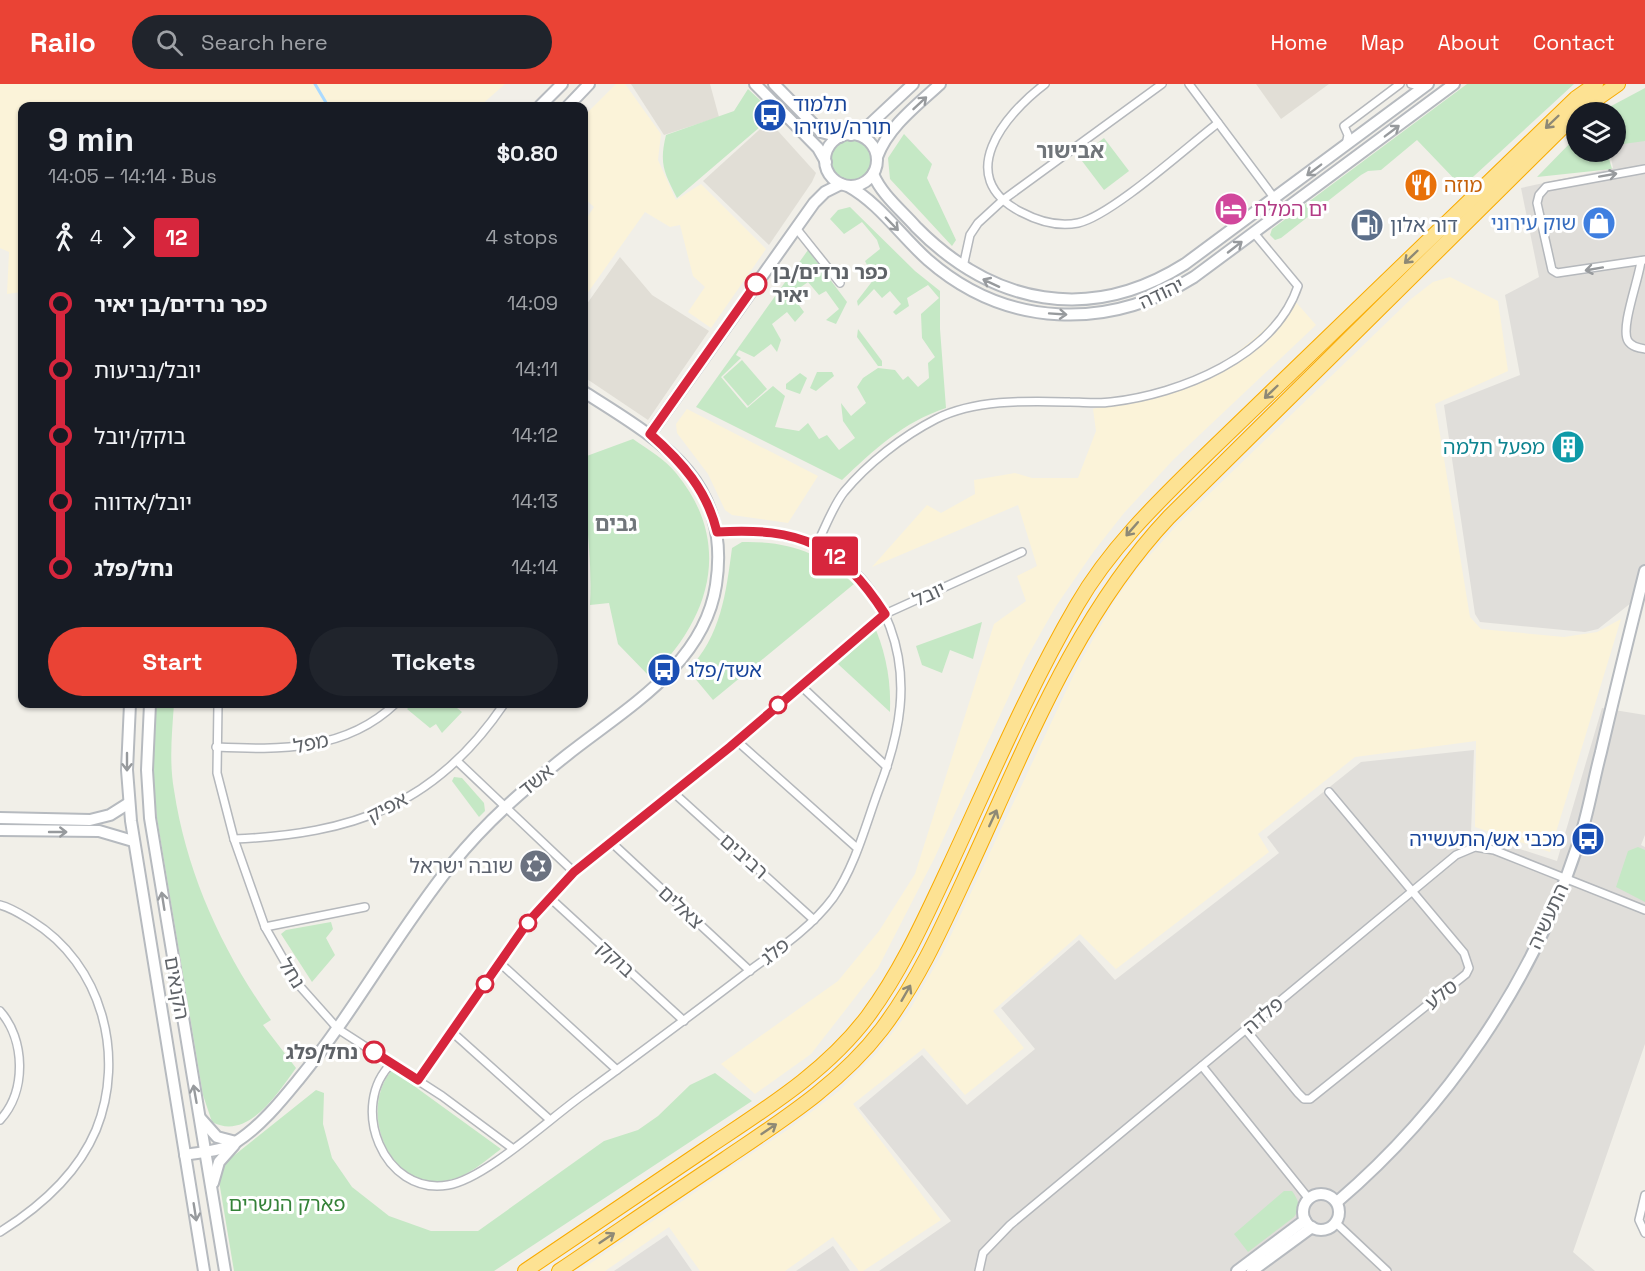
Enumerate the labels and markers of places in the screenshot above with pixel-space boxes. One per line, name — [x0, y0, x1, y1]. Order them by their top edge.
place label: תלמוד תורה/עוזיהו — [793, 91, 891, 140]
bus stop icon: תלמוד תורה/עוזיהו — [752, 97, 788, 133]
restaurant icon: מוזה — [1403, 167, 1439, 203]
place label: מוזה — [1444, 172, 1482, 198]
hotel icon: ים המלח — [1213, 191, 1249, 227]
place label: ים המלח — [1254, 196, 1328, 222]
shop icon: שוק עירוני — [1581, 205, 1617, 241]
fuel station icon: דור אלון — [1349, 207, 1385, 243]
place label: שוק עירוני — [1491, 210, 1576, 236]
place label: דור אלון — [1390, 212, 1458, 238]
place label: כפר נרדים/בן יאיר — [772, 259, 888, 308]
marker: כפר נרדים/בן יאיר — [745, 273, 767, 295]
building icon: מפעל תלמה — [1550, 429, 1586, 465]
place label: מפעל תלמה — [1443, 434, 1545, 460]
bus stop icon: אשד/פלג — [646, 652, 682, 688]
place label: אשד/פלג — [687, 657, 762, 683]
unlabelled marker — [769, 696, 787, 714]
bus stop icon: מכבי אש/התעשייה — [1570, 821, 1606, 857]
place label: מכבי אש/התעשייה — [1409, 826, 1565, 852]
synagogue icon: שובה ישראל — [518, 848, 554, 884]
place label: שובה ישראל — [410, 853, 513, 879]
unlabelled marker — [519, 914, 537, 932]
unlabelled marker — [476, 975, 494, 993]
place label: נחל/פלג — [286, 1039, 358, 1065]
marker: נחל/פלג — [363, 1041, 385, 1063]

